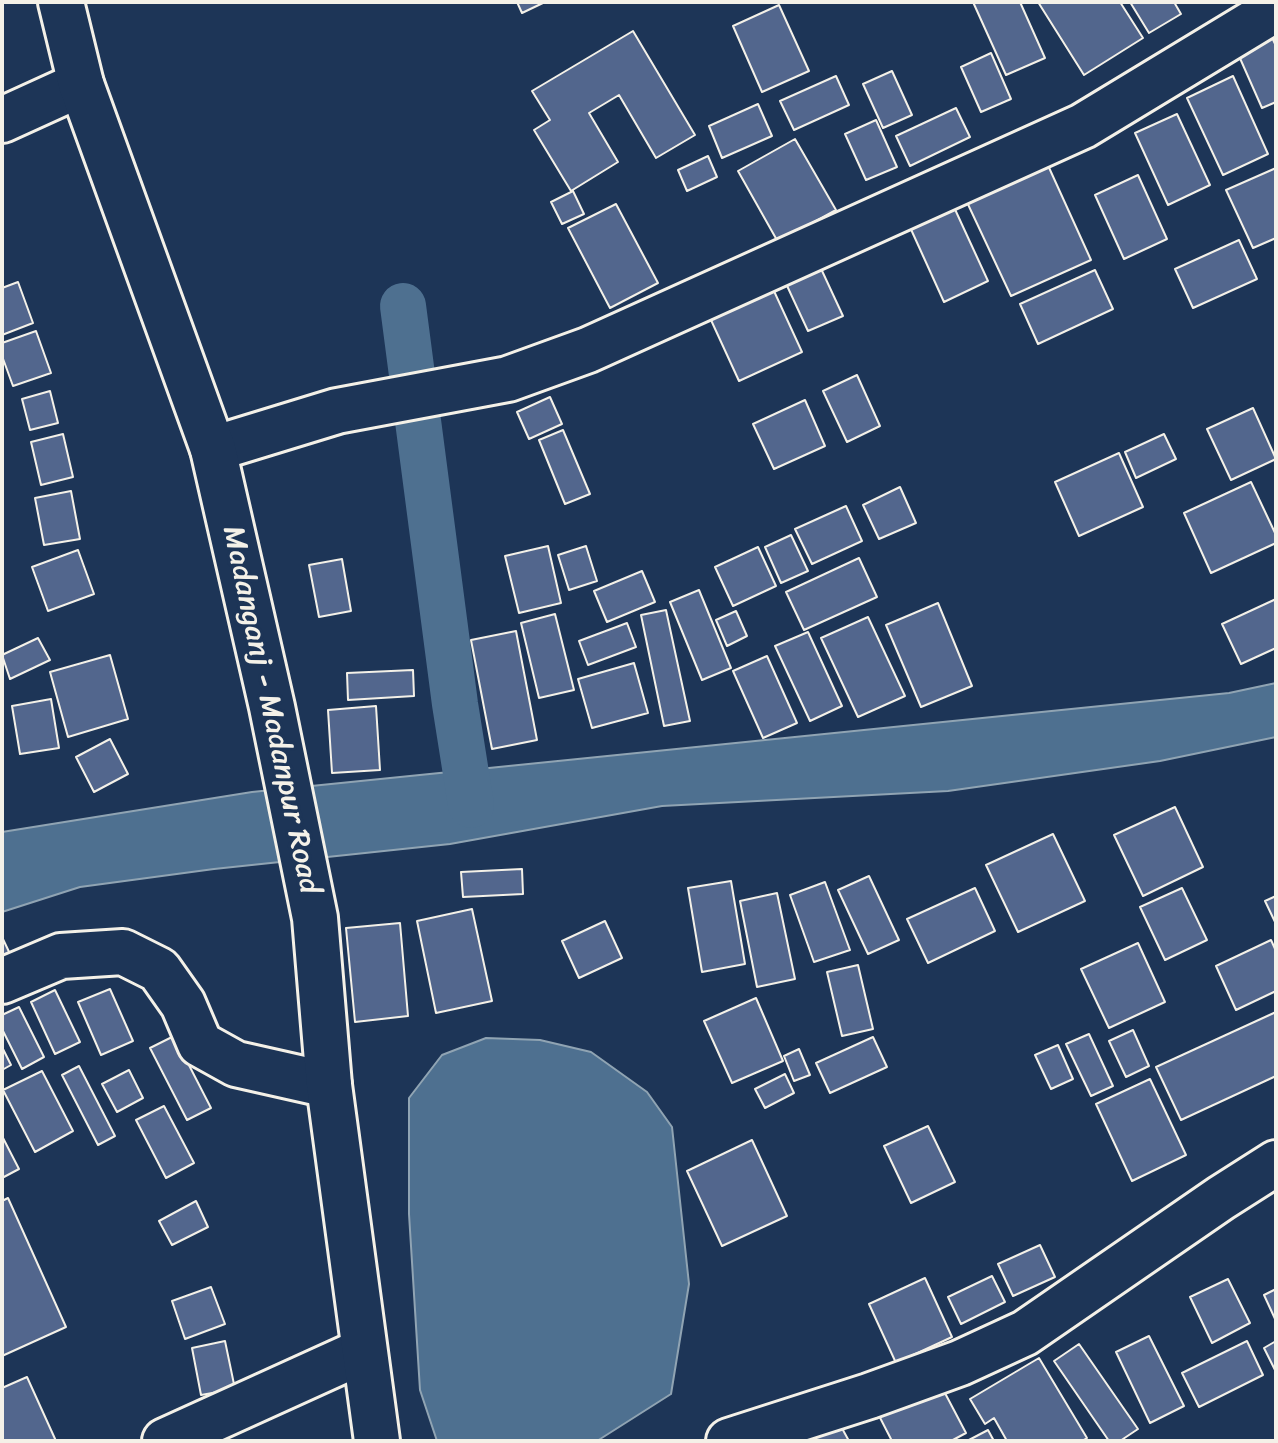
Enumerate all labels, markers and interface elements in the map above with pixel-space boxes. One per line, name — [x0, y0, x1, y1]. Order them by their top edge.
street label: Madanganj - Madanpur Road — [213, 523, 327, 897]

